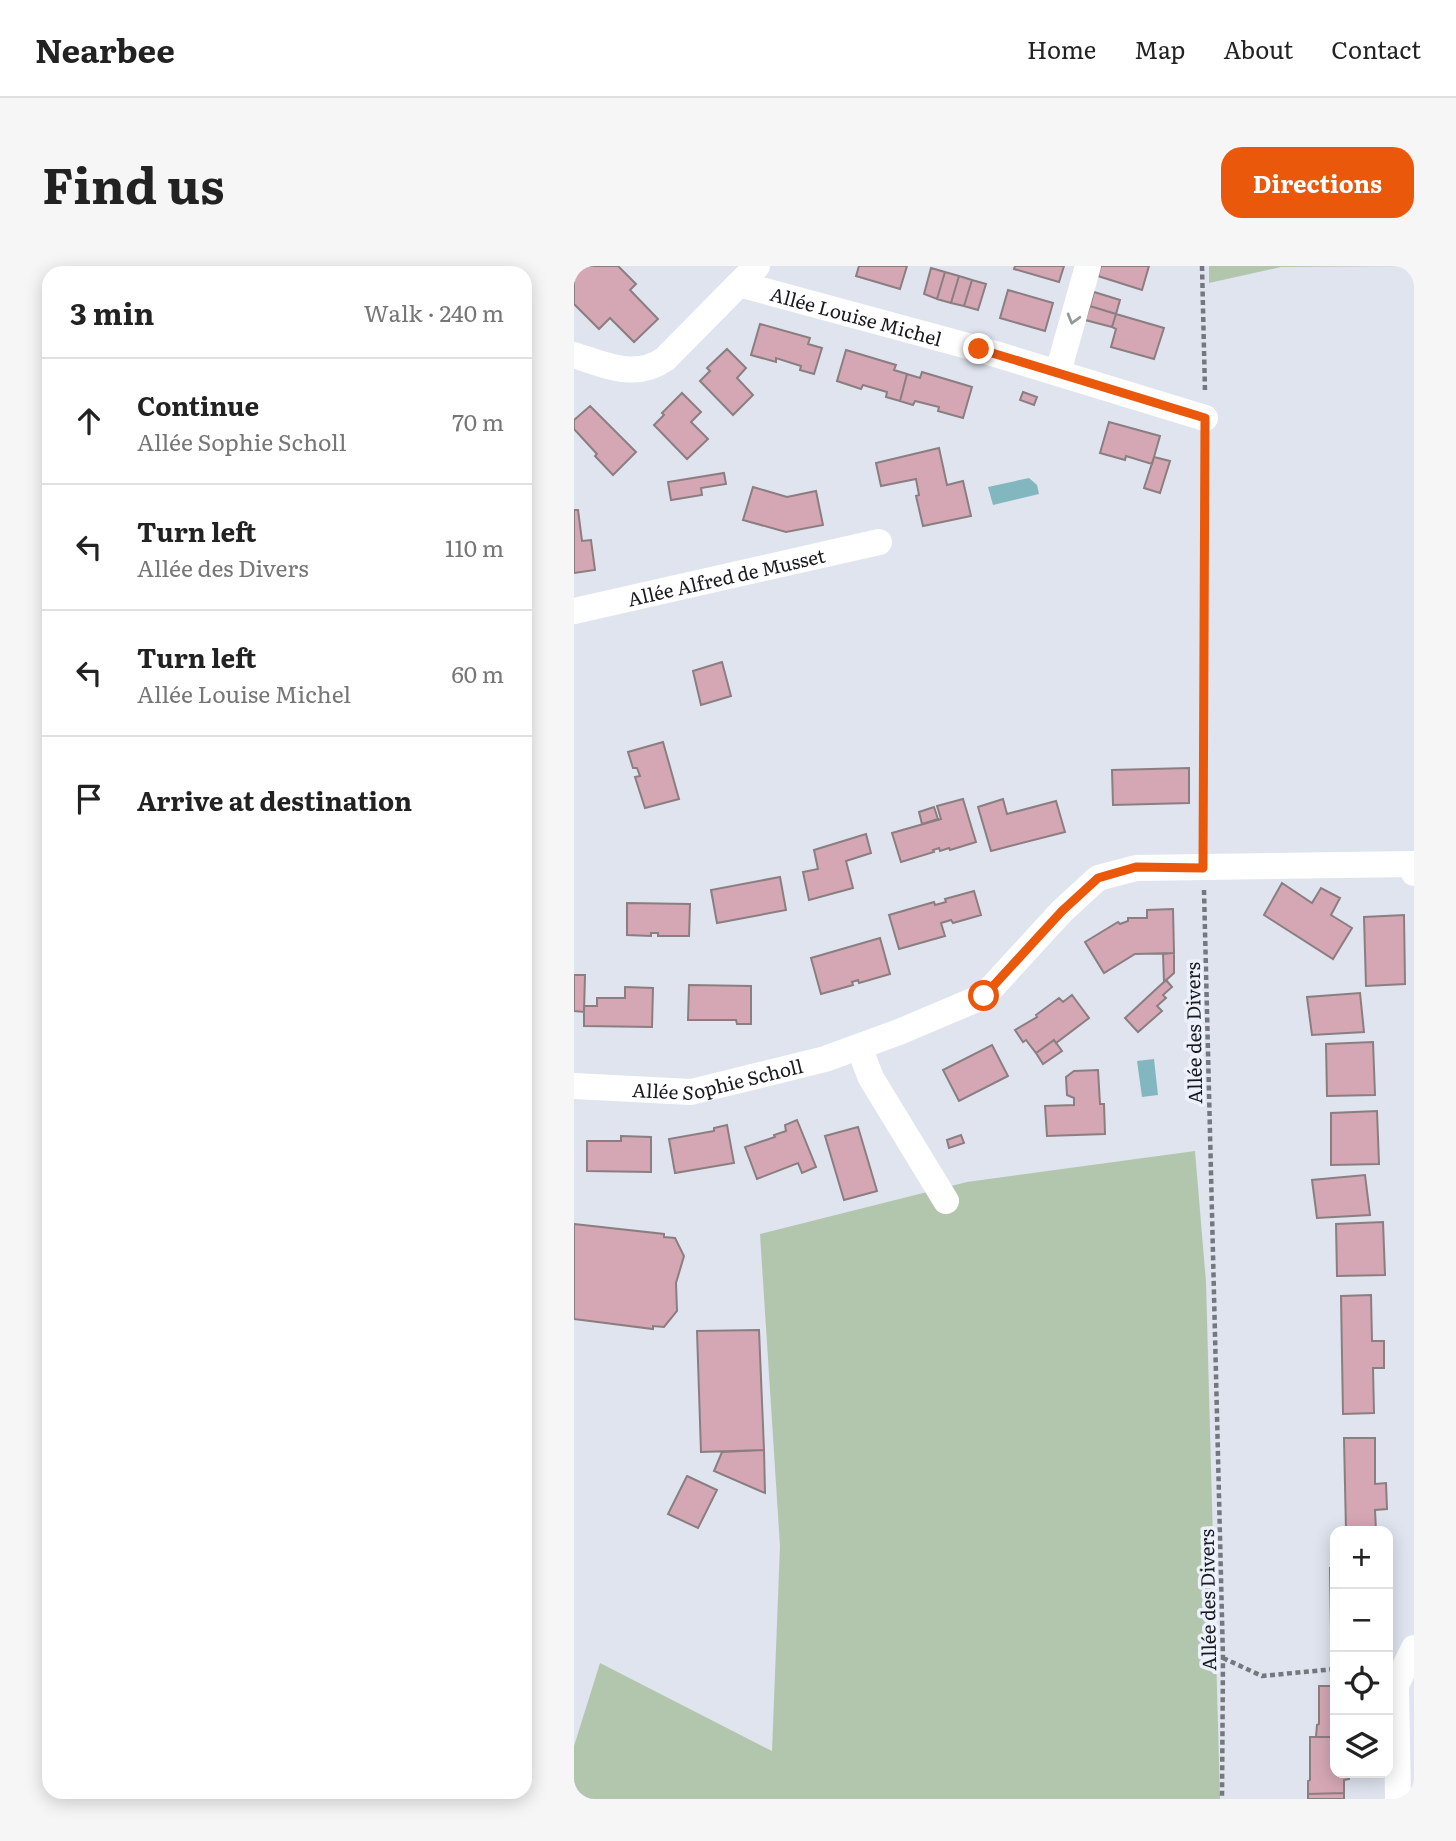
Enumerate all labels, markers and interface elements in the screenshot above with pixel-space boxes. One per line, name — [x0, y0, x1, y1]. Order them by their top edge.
text: Nearbee — [35, 24, 175, 73]
text: Home — [1027, 31, 1096, 66]
text: Map — [1134, 31, 1185, 66]
text: About — [1223, 31, 1293, 66]
text: Contact — [1331, 31, 1421, 66]
text: Find us — [42, 146, 225, 219]
button: Directions — [1221, 147, 1414, 218]
street label: Allée Louise Michel — [767, 279, 945, 352]
text: 3 min — [70, 290, 154, 334]
text: Walk · 240 m — [364, 295, 504, 329]
one-way arrow — [1066, 313, 1081, 325]
route end — [963, 333, 994, 364]
text: Continue — [137, 385, 259, 424]
icon: ahead — [70, 402, 108, 440]
text: 70 m — [452, 404, 504, 438]
text: Allée Sophie Scholl — [137, 424, 347, 458]
text: Turn left — [137, 511, 256, 550]
icon: left — [70, 528, 108, 566]
text: 110 m — [445, 530, 504, 564]
street label: Allée Alfred de Musset — [625, 541, 828, 612]
text: Allée des Divers — [137, 550, 309, 584]
text: Turn left — [137, 637, 256, 676]
icon: left — [70, 654, 108, 692]
text: 60 m — [451, 656, 504, 690]
text: Allée Louise Michel — [137, 676, 351, 710]
icon: arrive — [70, 780, 108, 818]
text: Arrive at destination — [137, 780, 412, 819]
street label: Allée des Divers — [1178, 961, 1208, 1104]
route start — [968, 980, 999, 1011]
street label: Allée Sophie Scholl — [632, 1051, 806, 1106]
map controls — [1330, 1526, 1393, 1778]
button: + — [1330, 1526, 1393, 1589]
street label: Allée des Divers — [1192, 1528, 1222, 1671]
button: − — [1330, 1589, 1393, 1652]
button: locate — [1330, 1652, 1393, 1715]
button: layers — [1330, 1715, 1393, 1778]

